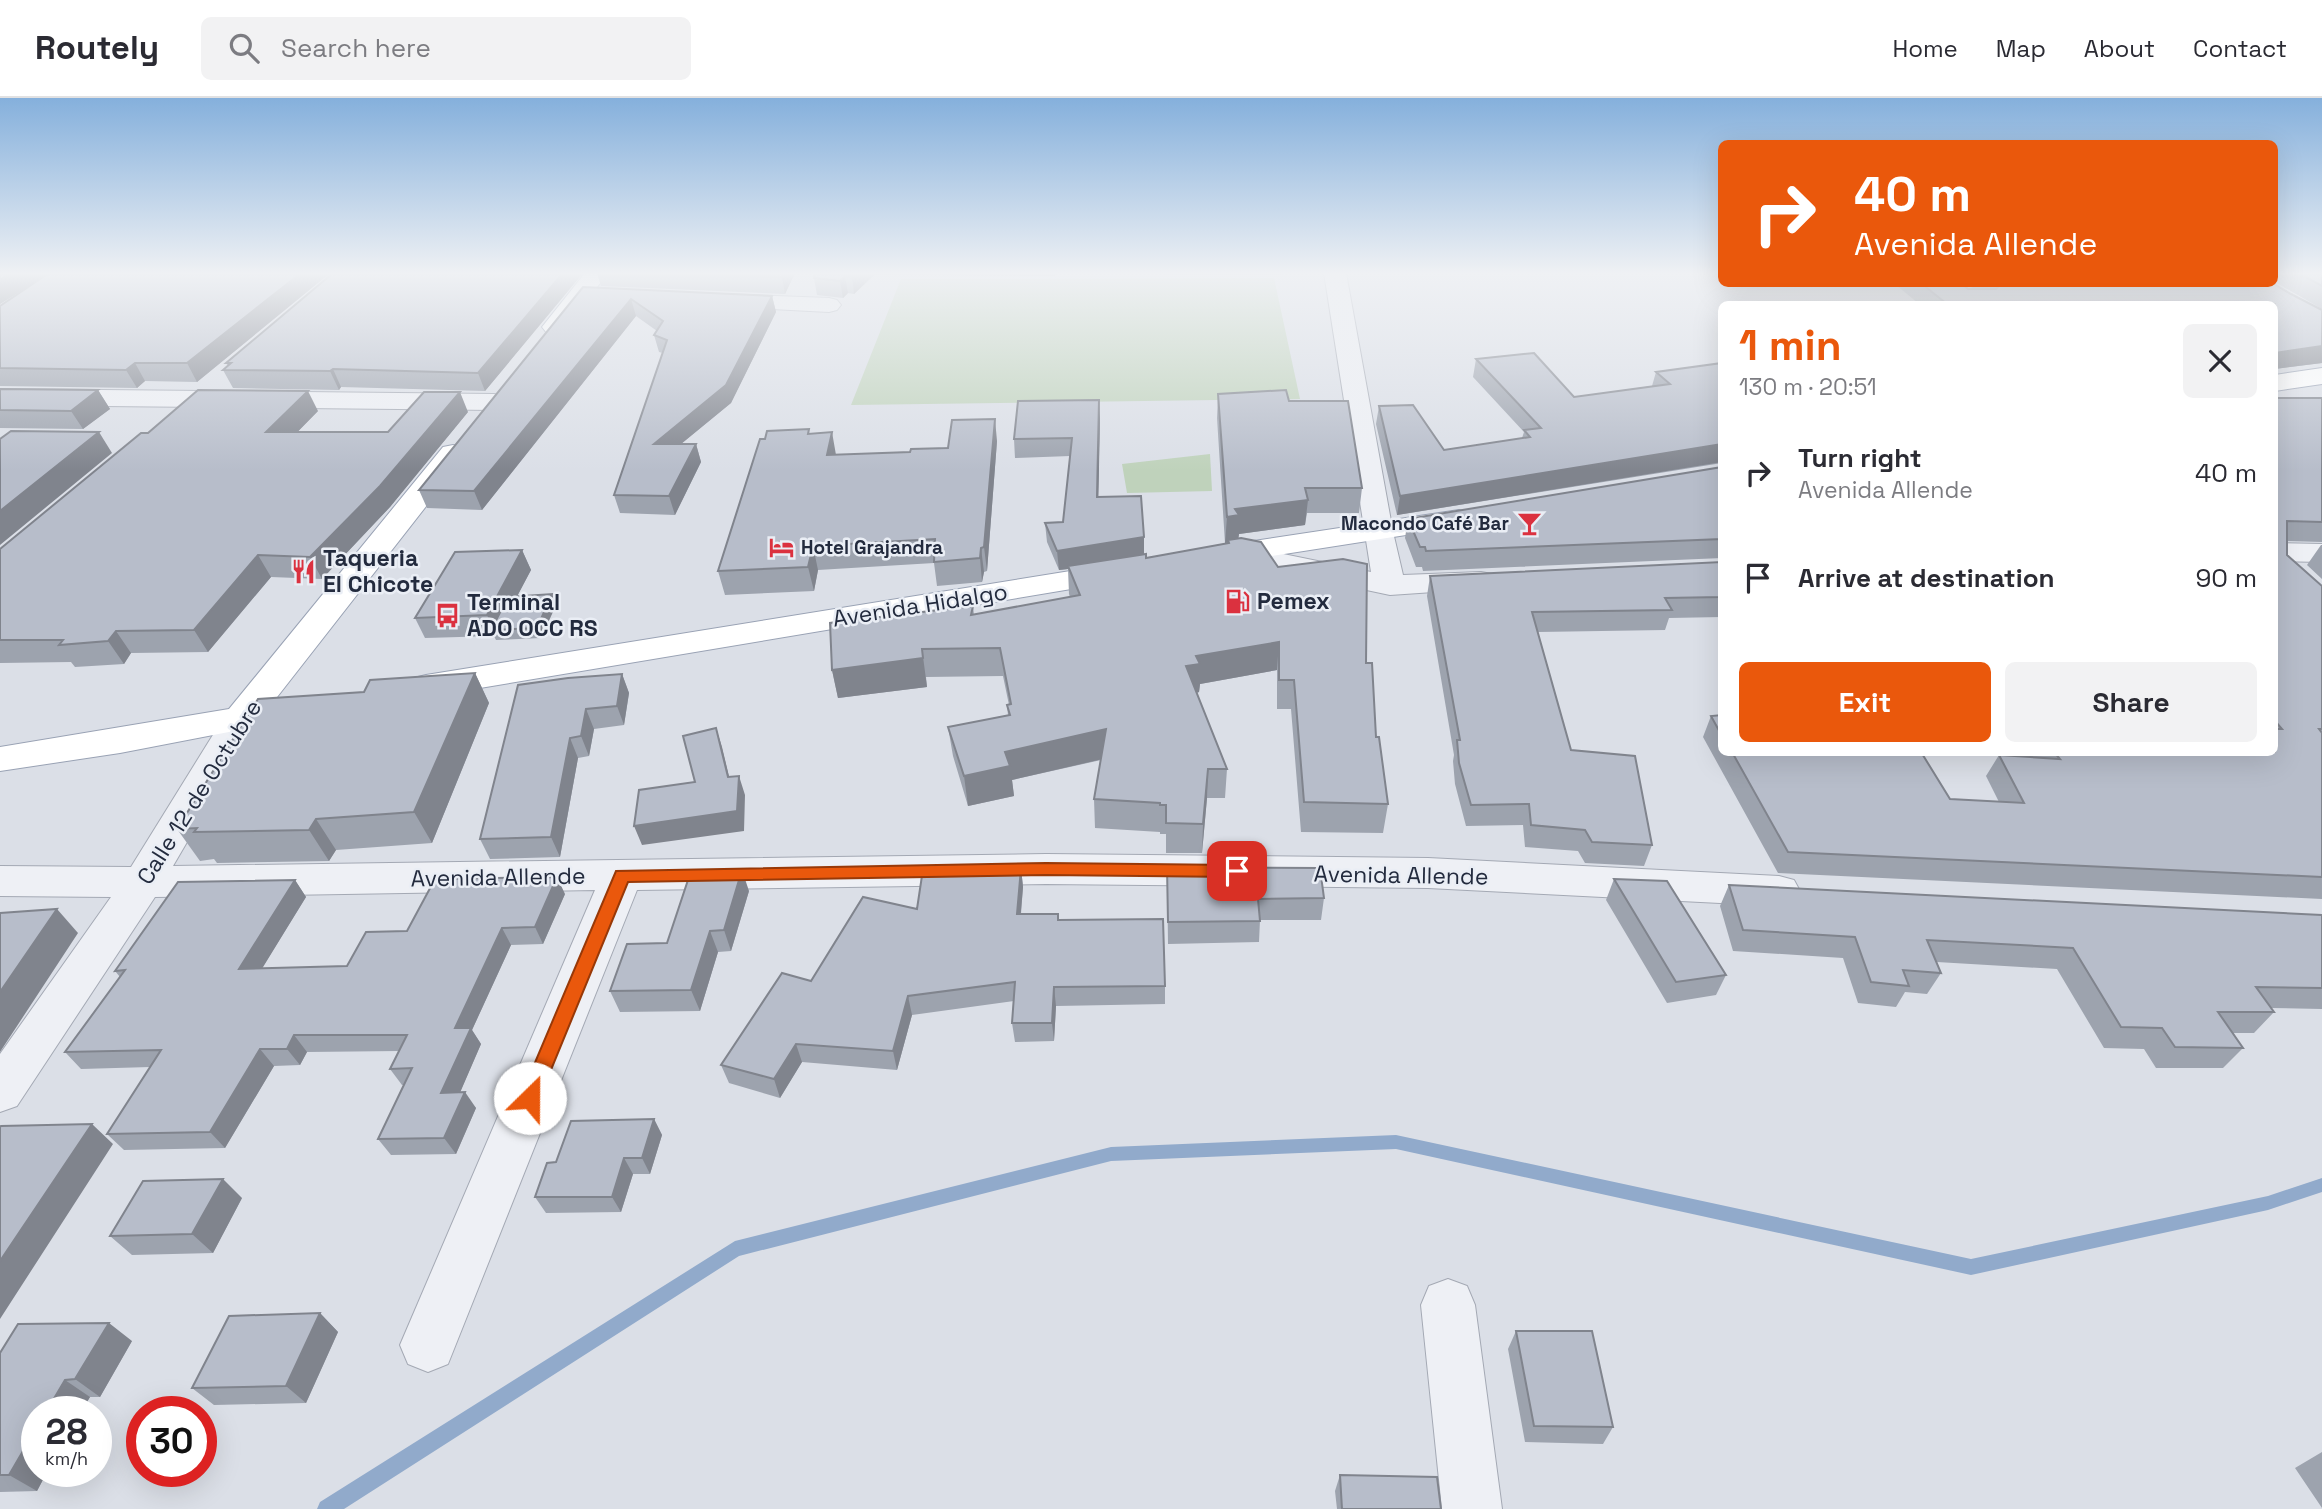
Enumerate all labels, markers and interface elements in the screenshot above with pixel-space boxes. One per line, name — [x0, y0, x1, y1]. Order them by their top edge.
search box — [201, 17, 691, 80]
text: Routely — [35, 27, 159, 69]
icon: search — [225, 29, 263, 67]
text: Search here — [281, 31, 431, 65]
text: Home — [1892, 33, 1958, 64]
text: Map — [1996, 33, 2046, 64]
text: About — [2084, 33, 2155, 64]
text: Contact — [2193, 33, 2287, 64]
text: 40 m — [1854, 163, 1971, 225]
icon: right — [1739, 168, 1830, 259]
text: Avenida Allende — [1854, 224, 2097, 264]
text: 1 min — [1739, 319, 1842, 372]
button: close — [2183, 324, 2257, 398]
text: 130 m · 20:51 — [1739, 372, 1877, 402]
text: Turn right — [1798, 441, 1922, 475]
icon: right — [1739, 454, 1777, 492]
text: 40 m — [2195, 456, 2257, 490]
text: Avenida Allende — [1798, 475, 1973, 505]
bar icon: Macondo Café Bar — [1515, 509, 1543, 537]
place label: Macondo Café Bar — [1341, 511, 1509, 536]
hotel icon: Hotel Grajandra — [767, 533, 795, 561]
place label: Hotel Grajandra — [801, 535, 943, 560]
place label: Taqueria El Chicote — [323, 543, 433, 599]
restaurant icon: Taqueria El Chicote — [289, 557, 317, 585]
icon: arrive — [1739, 559, 1777, 597]
text: Arrive at destination — [1798, 561, 2055, 595]
text: 90 m — [2195, 561, 2257, 595]
street label: Avenida Hidalgo — [830, 576, 1010, 634]
place label: Pemex — [1257, 586, 1330, 616]
place label: Terminal ADO OCC RS — [467, 587, 598, 643]
fuel station icon: Pemex — [1223, 587, 1251, 615]
bus stop icon: Terminal ADO OCC RS — [433, 601, 461, 629]
button: Exit — [1739, 662, 1991, 742]
button: Share — [2005, 662, 2257, 742]
street label: Calle 12 de Octubre — [130, 694, 268, 890]
pin — [1207, 841, 1267, 901]
icon: arrive — [1218, 852, 1256, 890]
street label: Avenida Allende — [1313, 858, 1489, 892]
street label: Avenida Allende — [410, 860, 586, 894]
position arrow — [493, 1061, 567, 1135]
speed limit sign: 30 — [126, 1396, 217, 1487]
text: 28 — [46, 1410, 87, 1454]
text: km/h — [45, 1447, 88, 1470]

